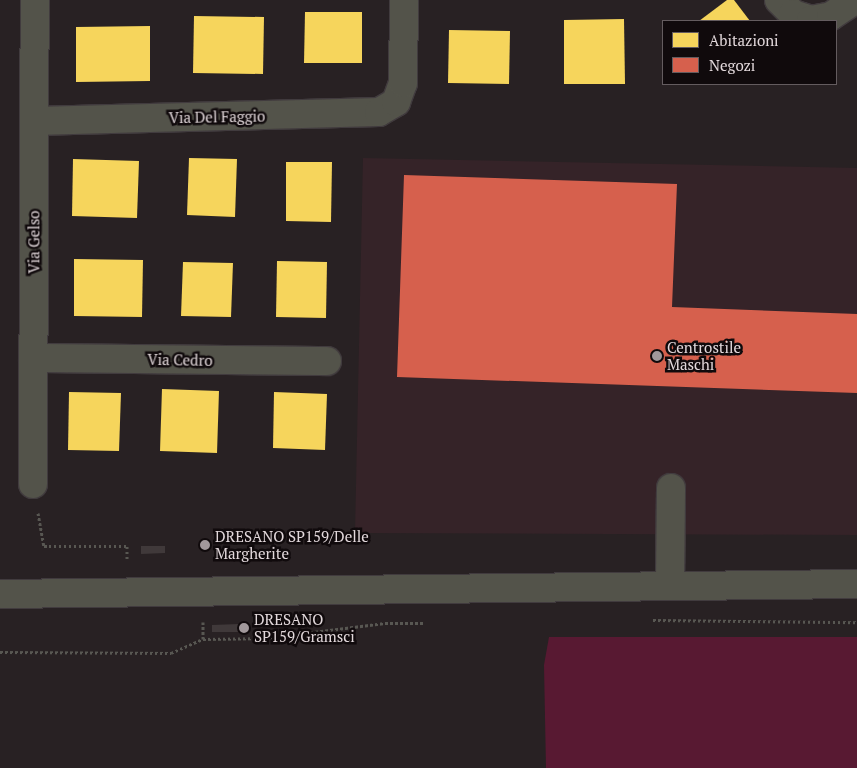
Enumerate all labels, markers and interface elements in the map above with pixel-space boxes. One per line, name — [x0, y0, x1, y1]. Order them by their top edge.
legend — [662, 20, 837, 85]
text: Abitazioni — [709, 30, 779, 50]
text: Negozi — [709, 55, 755, 75]
street label: Via Del Faggio — [169, 107, 265, 127]
street label: Via Gelso — [25, 210, 43, 274]
place label: Centrostile Maschi — [667, 338, 741, 373]
street label: Via Cedro — [147, 350, 213, 370]
marker: Centrostile Maschi — [651, 350, 663, 362]
place label: DRESANO SP159/Delle Margherite — [215, 527, 369, 562]
marker: DRESANO SP159/Delle Margherite — [199, 539, 211, 551]
place label: DRESANO SP159/Gramsci — [254, 610, 355, 645]
marker: DRESANO SP159/Gramsci — [238, 622, 250, 634]

